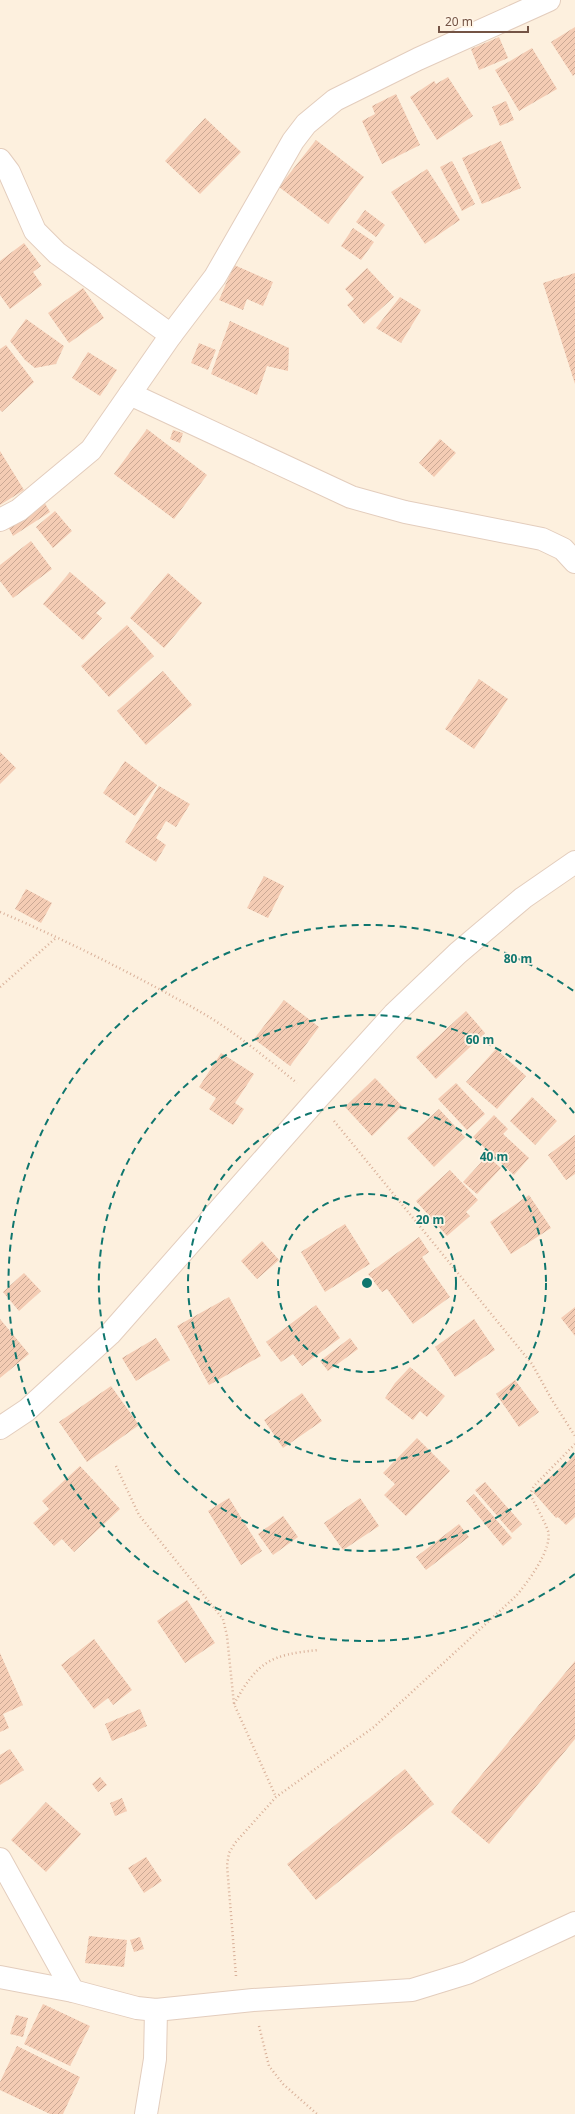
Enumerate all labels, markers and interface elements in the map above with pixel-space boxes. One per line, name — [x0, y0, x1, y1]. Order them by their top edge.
scale bar — [439, 8, 528, 34]
text: 20 m — [445, 13, 473, 30]
text: 80 m — [504, 950, 532, 967]
text: 60 m — [466, 1031, 494, 1048]
text: 40 m — [480, 1148, 508, 1165]
text: 20 m — [416, 1211, 444, 1228]
centre of rings — [360, 1276, 374, 1290]

